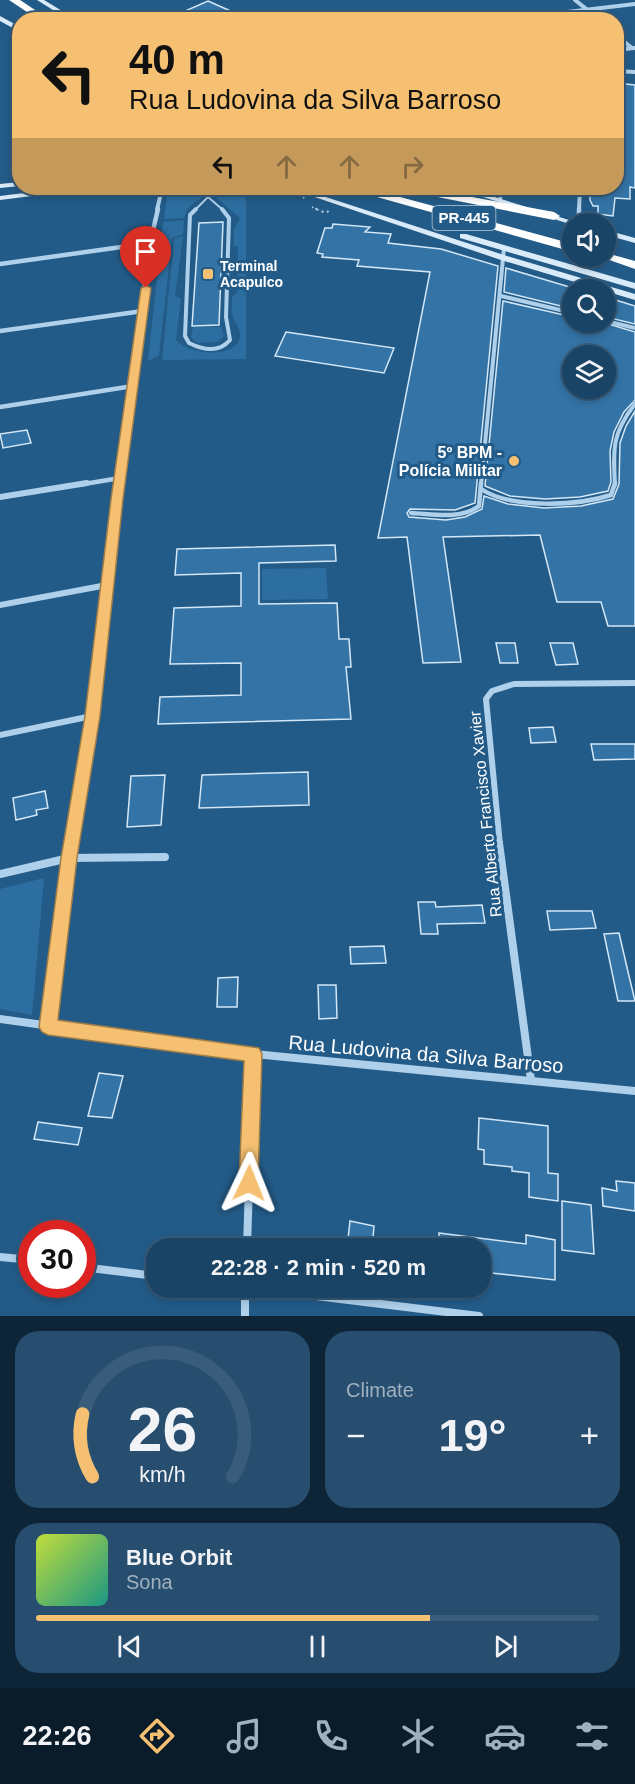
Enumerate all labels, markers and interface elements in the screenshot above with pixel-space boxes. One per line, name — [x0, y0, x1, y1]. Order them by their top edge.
icon: left — [30, 36, 108, 114]
text: 40 m — [129, 36, 225, 83]
text: Rua Ludovina da Silva Barroso — [129, 85, 501, 115]
icon: left — [207, 150, 240, 183]
icon: ahead — [270, 150, 303, 183]
icon: ahead — [333, 150, 366, 183]
icon: right — [396, 150, 429, 183]
road number: PR-445 — [432, 206, 496, 230]
map controls — [562, 213, 616, 399]
button: sound — [562, 213, 616, 267]
pin — [120, 226, 171, 288]
icon: arrive — [129, 235, 162, 268]
place label: Terminal Acapulco — [220, 258, 283, 290]
marker: Terminal Acapulco — [201, 267, 215, 281]
button: search — [562, 279, 616, 333]
button: layers — [562, 345, 616, 399]
place label: 5º BPM - Polícia Militar — [399, 444, 502, 479]
marker: 5º BPM - Polícia Militar — [507, 454, 521, 468]
street label: Rua Alberto Francisco Xavier — [466, 709, 505, 918]
street label: Rua Ludovina da Silva Barroso — [288, 1031, 564, 1077]
position arrow — [217, 1151, 281, 1215]
speed limit sign: 30 — [18, 1220, 96, 1298]
text: 22:28 · 2 min · 520 m — [211, 1255, 426, 1280]
text: Climate — [346, 1379, 414, 1401]
text: 26 — [128, 1395, 197, 1464]
text: 19° — [438, 1410, 507, 1461]
text: − — [346, 1417, 365, 1454]
text: + — [580, 1417, 599, 1454]
text: km/h — [139, 1463, 186, 1487]
text: Blue Orbit — [126, 1545, 232, 1570]
text: Sona — [126, 1571, 173, 1593]
icon: previous — [113, 1630, 146, 1663]
icon: pause — [301, 1630, 334, 1663]
icon: next — [489, 1630, 522, 1663]
icon: directions — [136, 1715, 178, 1757]
icon: music — [223, 1715, 265, 1757]
icon: phone — [310, 1715, 352, 1757]
icon: climate — [397, 1715, 439, 1757]
icon: car — [484, 1715, 526, 1757]
icon: filters — [571, 1715, 613, 1757]
text: 22:26 — [22, 1721, 91, 1751]

